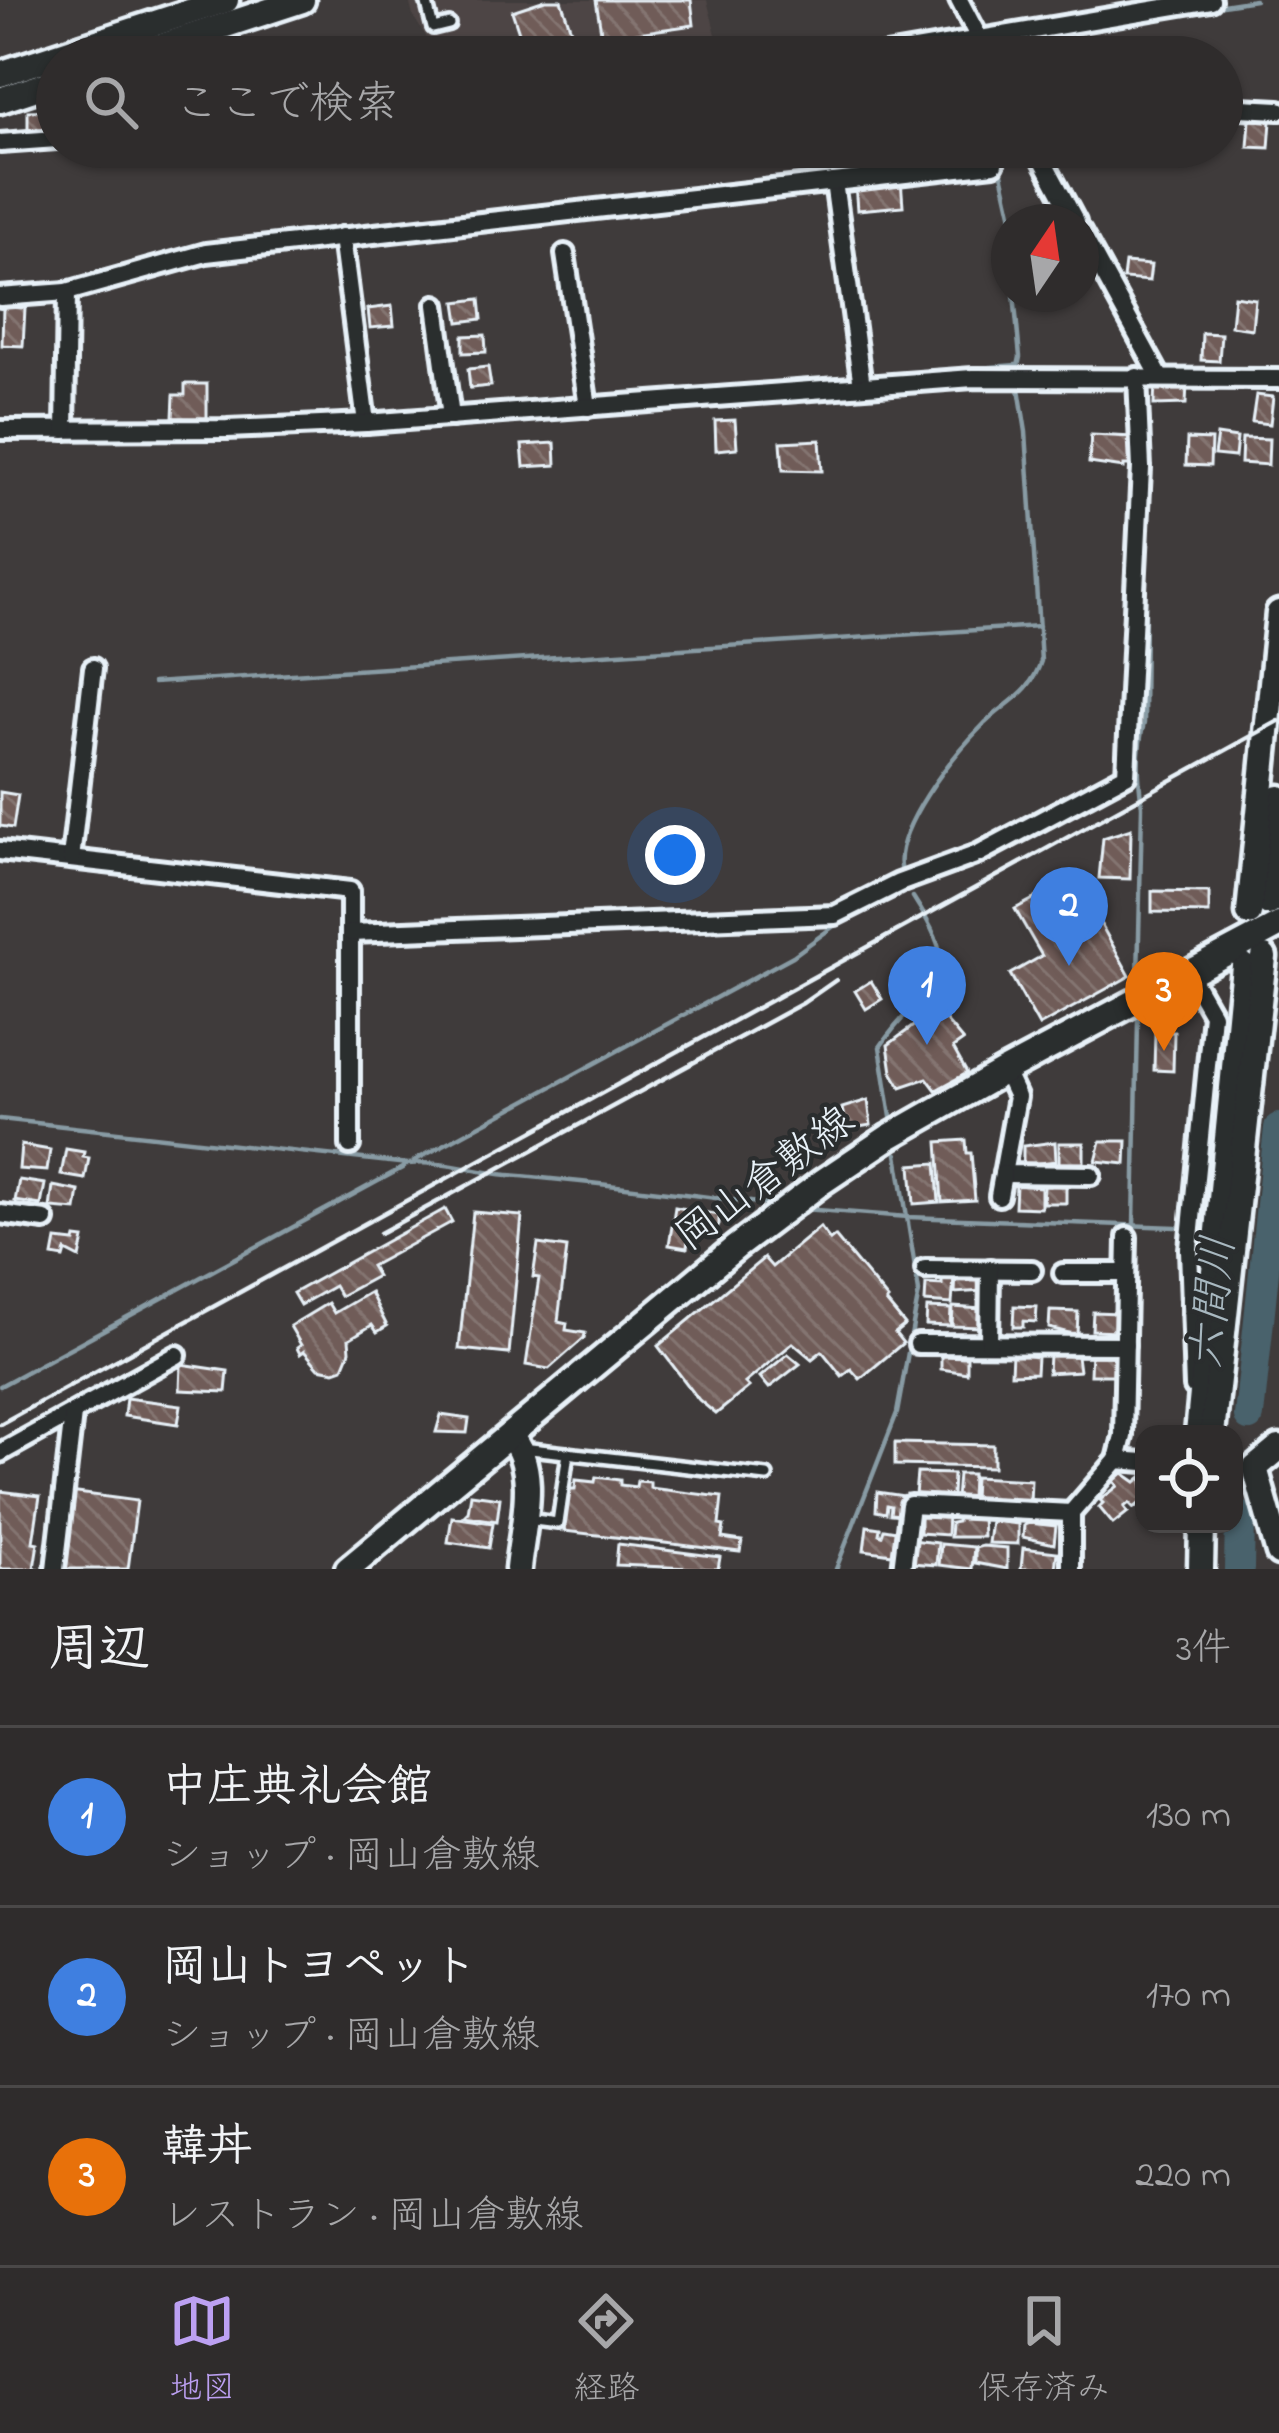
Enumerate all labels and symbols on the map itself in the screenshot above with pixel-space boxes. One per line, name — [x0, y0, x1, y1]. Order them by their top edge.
north arrow — [991, 204, 1099, 312]
your location — [645, 825, 705, 885]
pin: 2 — [1030, 867, 1108, 966]
pin: 1 — [888, 946, 966, 1045]
pin: 3 — [1125, 952, 1203, 1051]
street label: 岡山倉敷線 — [664, 1092, 868, 1268]
water label: 六間川 — [1175, 1232, 1255, 1374]

